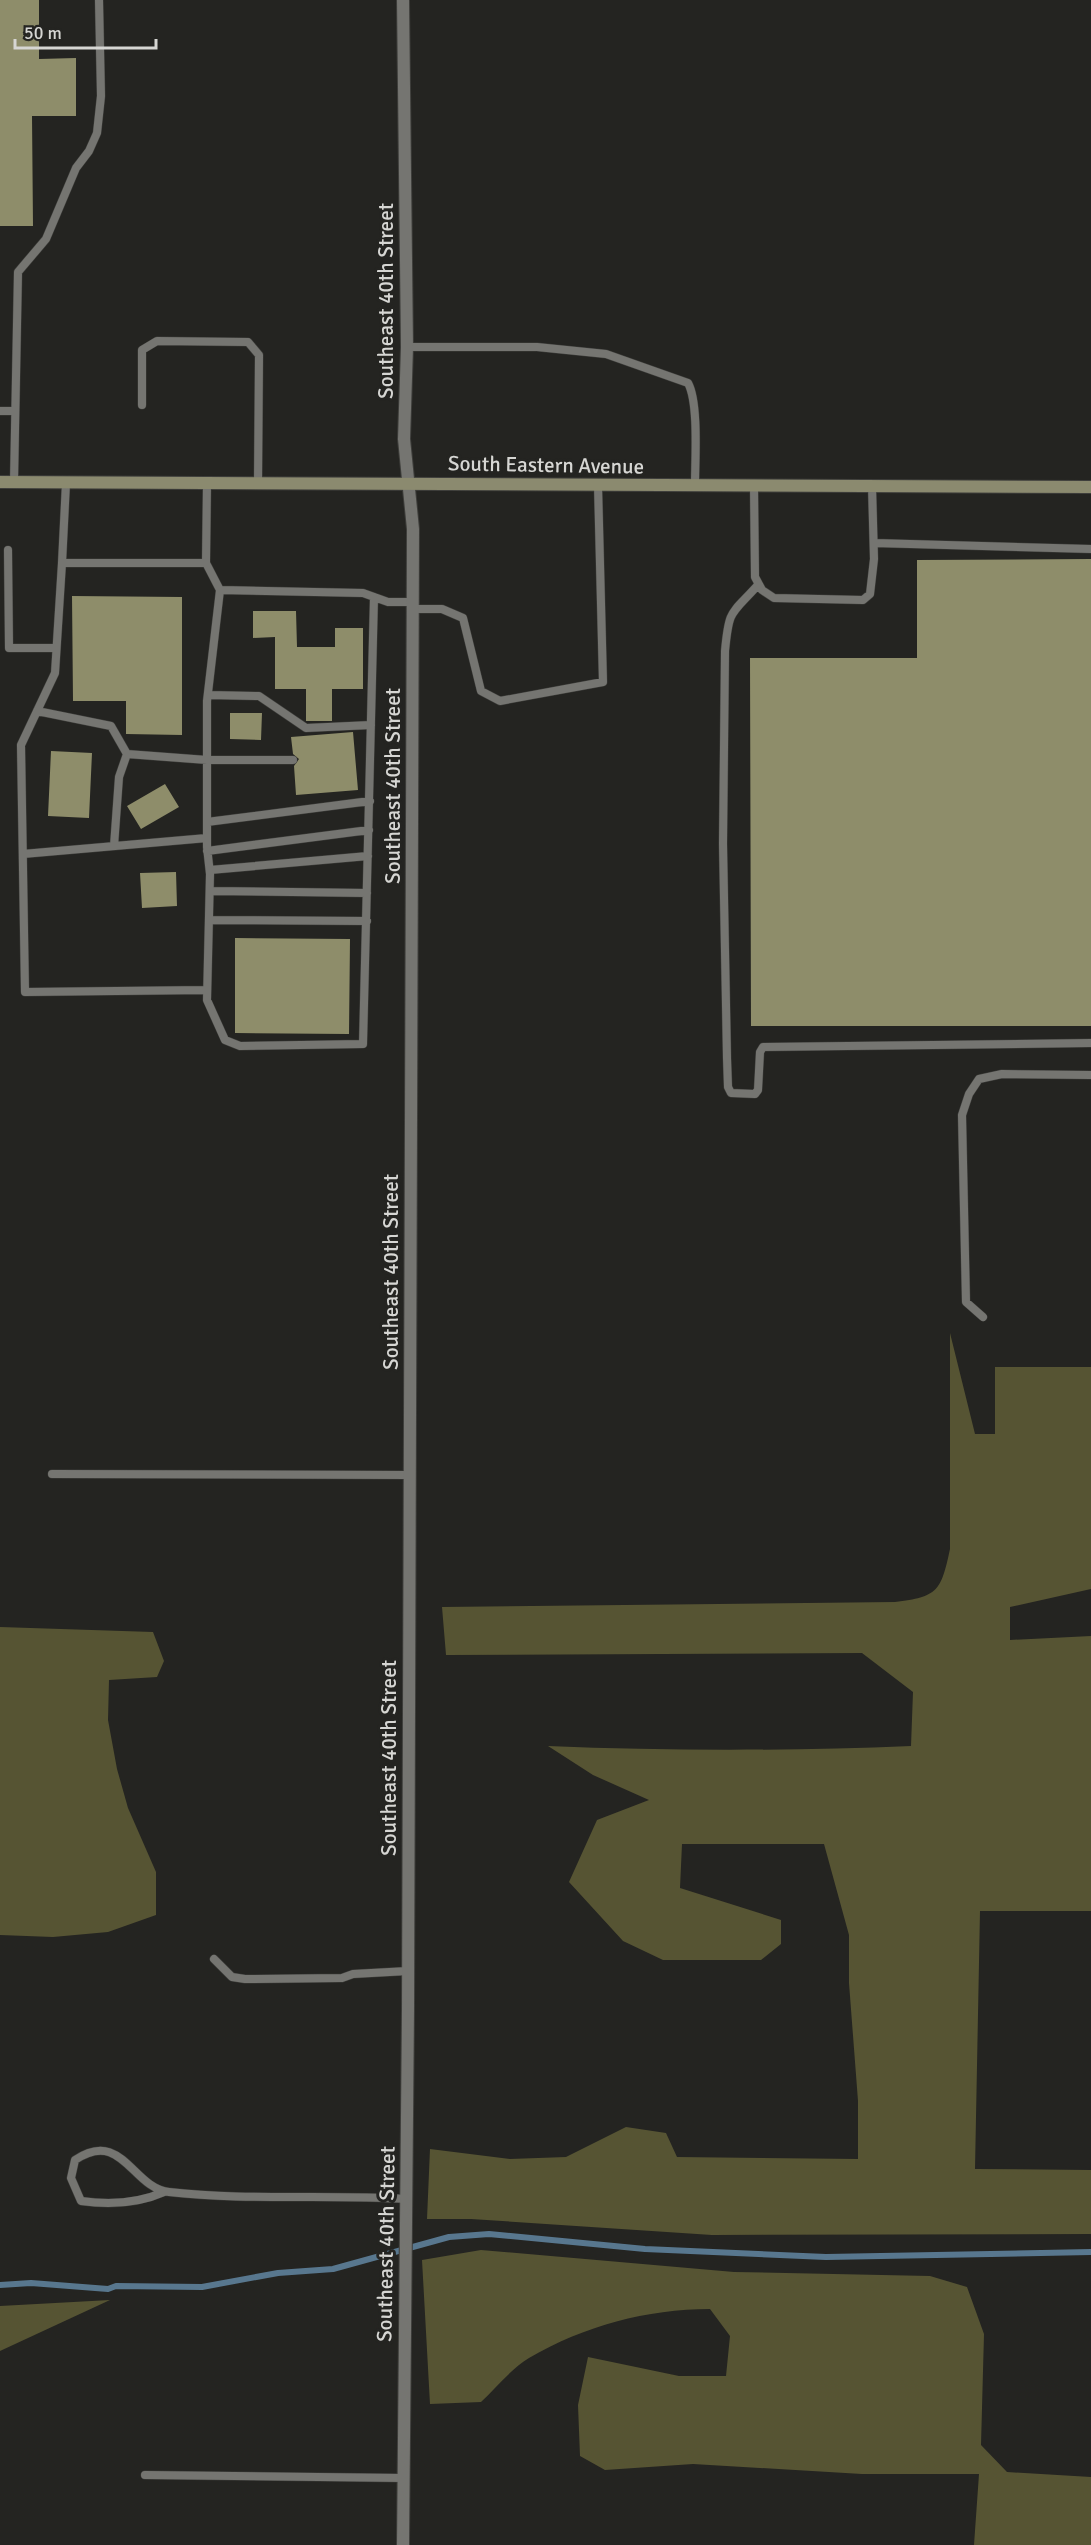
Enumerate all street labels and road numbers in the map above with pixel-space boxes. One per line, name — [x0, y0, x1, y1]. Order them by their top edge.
street label: Southeast 40th Street — [373, 203, 399, 399]
street label: South Eastern Avenue — [448, 450, 644, 480]
street label: Southeast 40th Street — [380, 688, 406, 884]
street label: Southeast 40th Street — [378, 1174, 404, 1370]
street label: Southeast 40th Street — [376, 1660, 402, 1856]
street label: Southeast 40th Street — [371, 2146, 401, 2342]

